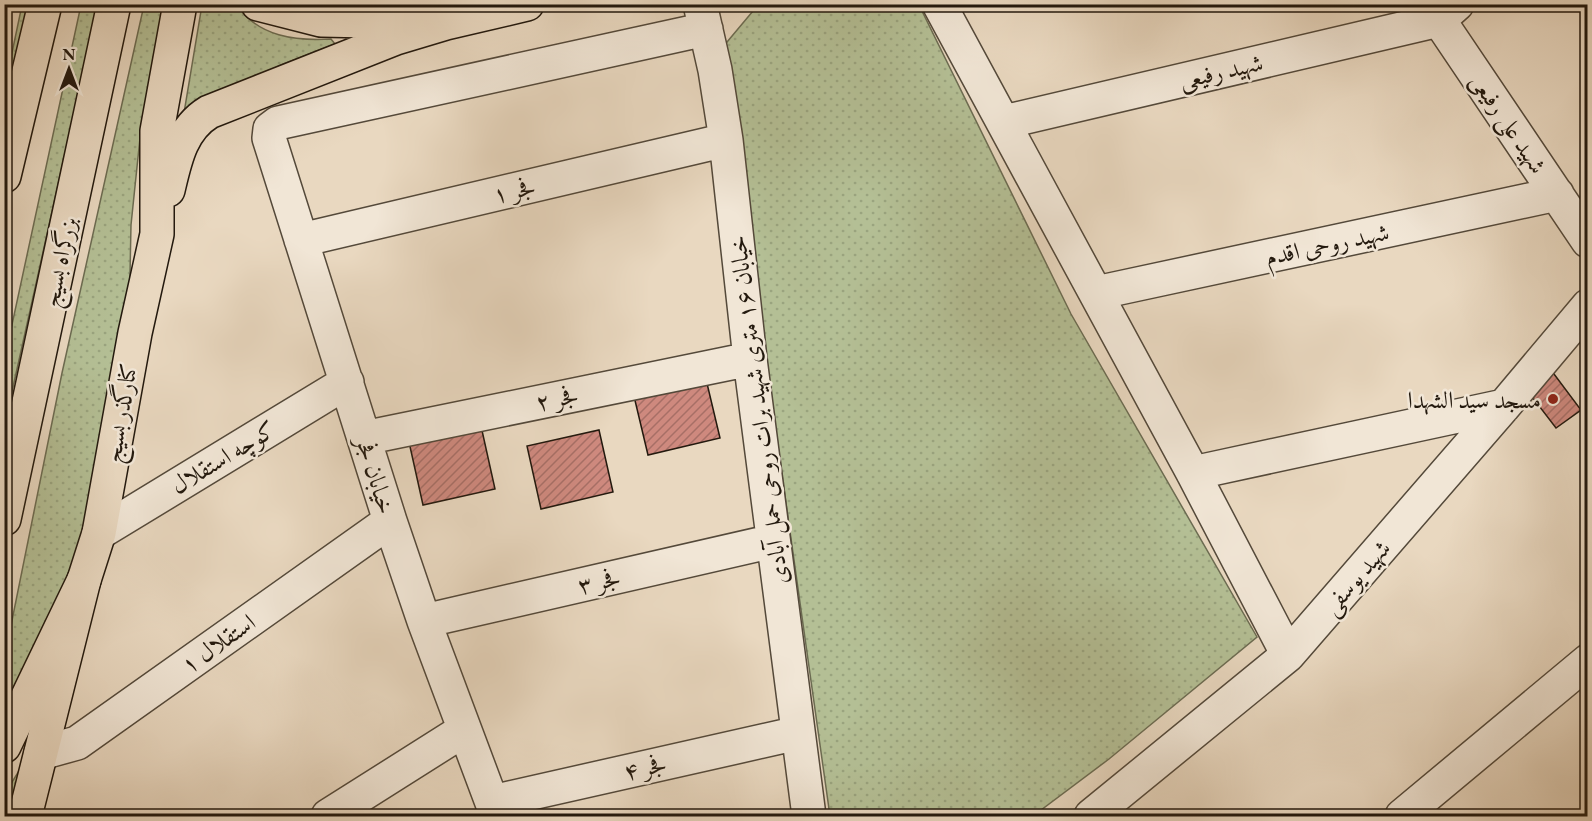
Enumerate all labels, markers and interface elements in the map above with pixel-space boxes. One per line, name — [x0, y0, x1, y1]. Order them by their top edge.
north arrow — [39, 39, 99, 99]
text: N — [63, 44, 76, 65]
street label: شهید رفیعی — [1176, 46, 1266, 97]
street label: شهید علی رفیعی — [1462, 67, 1554, 180]
street label: فجر ۱ — [490, 170, 538, 210]
street label: بزرگراه بسیج — [34, 214, 90, 311]
street label: شهید روحی اقدم — [1262, 216, 1393, 278]
street label: خیابان ۱۶ متری شهید برات روحی حمل آبادی — [721, 233, 797, 586]
street label: کنارگذر بسیج — [95, 361, 150, 466]
street label: فجر ۲ — [533, 378, 581, 418]
place label: مسجد سید الشهدا — [1407, 384, 1541, 415]
marker: مسجد سید الشهدا — [1546, 392, 1560, 406]
street label: کوچه استقلال — [165, 413, 282, 502]
street label: خیابان فجر — [349, 430, 402, 518]
street label: شهید یوسفی — [1315, 533, 1399, 622]
street label: فجر ۳ — [575, 561, 623, 601]
street label: استقلال ۱ — [175, 606, 261, 680]
street label: فجر ۴ — [621, 747, 669, 787]

